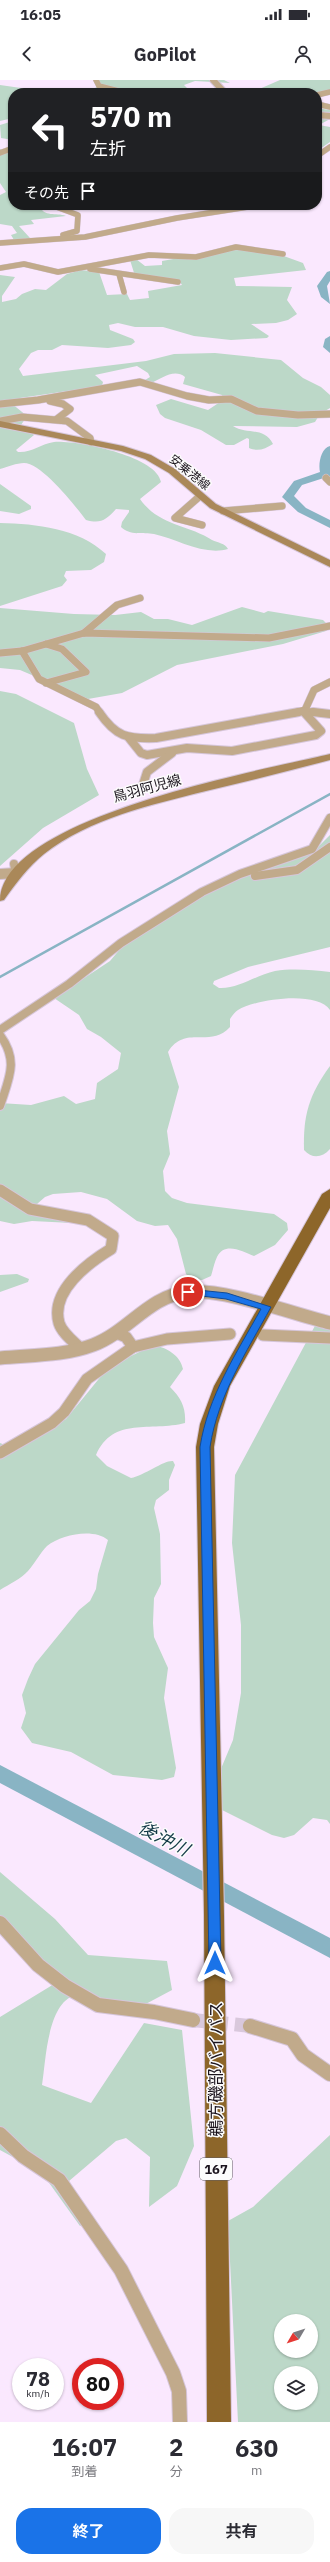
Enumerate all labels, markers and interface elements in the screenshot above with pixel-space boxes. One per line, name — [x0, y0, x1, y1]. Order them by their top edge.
text: 16:05 — [20, 5, 61, 24]
icon: back — [16, 43, 38, 65]
text: GoPilot — [134, 43, 196, 66]
icon: person — [292, 43, 314, 65]
text: 570 m — [90, 98, 172, 135]
icon: left — [24, 104, 76, 156]
text: 左折 — [90, 137, 126, 160]
icon: arrive — [77, 180, 99, 202]
text: その先 — [24, 183, 69, 202]
street label: 安乗港線 — [167, 451, 213, 493]
street label: 鳥羽阿児線 — [111, 770, 183, 806]
pin — [171, 1275, 205, 1309]
icon: arrive — [177, 1281, 199, 1303]
water label: 後沖川 — [135, 1815, 195, 1862]
position arrow — [194, 1942, 236, 1984]
street label: 鵜方磯部バイパス — [205, 2001, 227, 2137]
road number: 167 — [200, 2158, 232, 2180]
north arrow — [274, 2314, 318, 2358]
map controls — [274, 2314, 318, 2410]
speed limit sign: 80 — [72, 2358, 124, 2410]
text: 78 — [26, 2365, 50, 2392]
button: layers — [274, 2366, 318, 2410]
text: km/h — [26, 2387, 50, 2400]
text: 16:07 — [52, 2431, 117, 2463]
text: 2 — [169, 2431, 183, 2463]
text: 630 — [235, 2432, 278, 2464]
text: m — [251, 2462, 262, 2479]
text: 到着 — [71, 2463, 97, 2480]
text: 分 — [170, 2463, 183, 2480]
button: 終了 — [16, 2508, 161, 2554]
button: 共有 — [169, 2508, 314, 2554]

